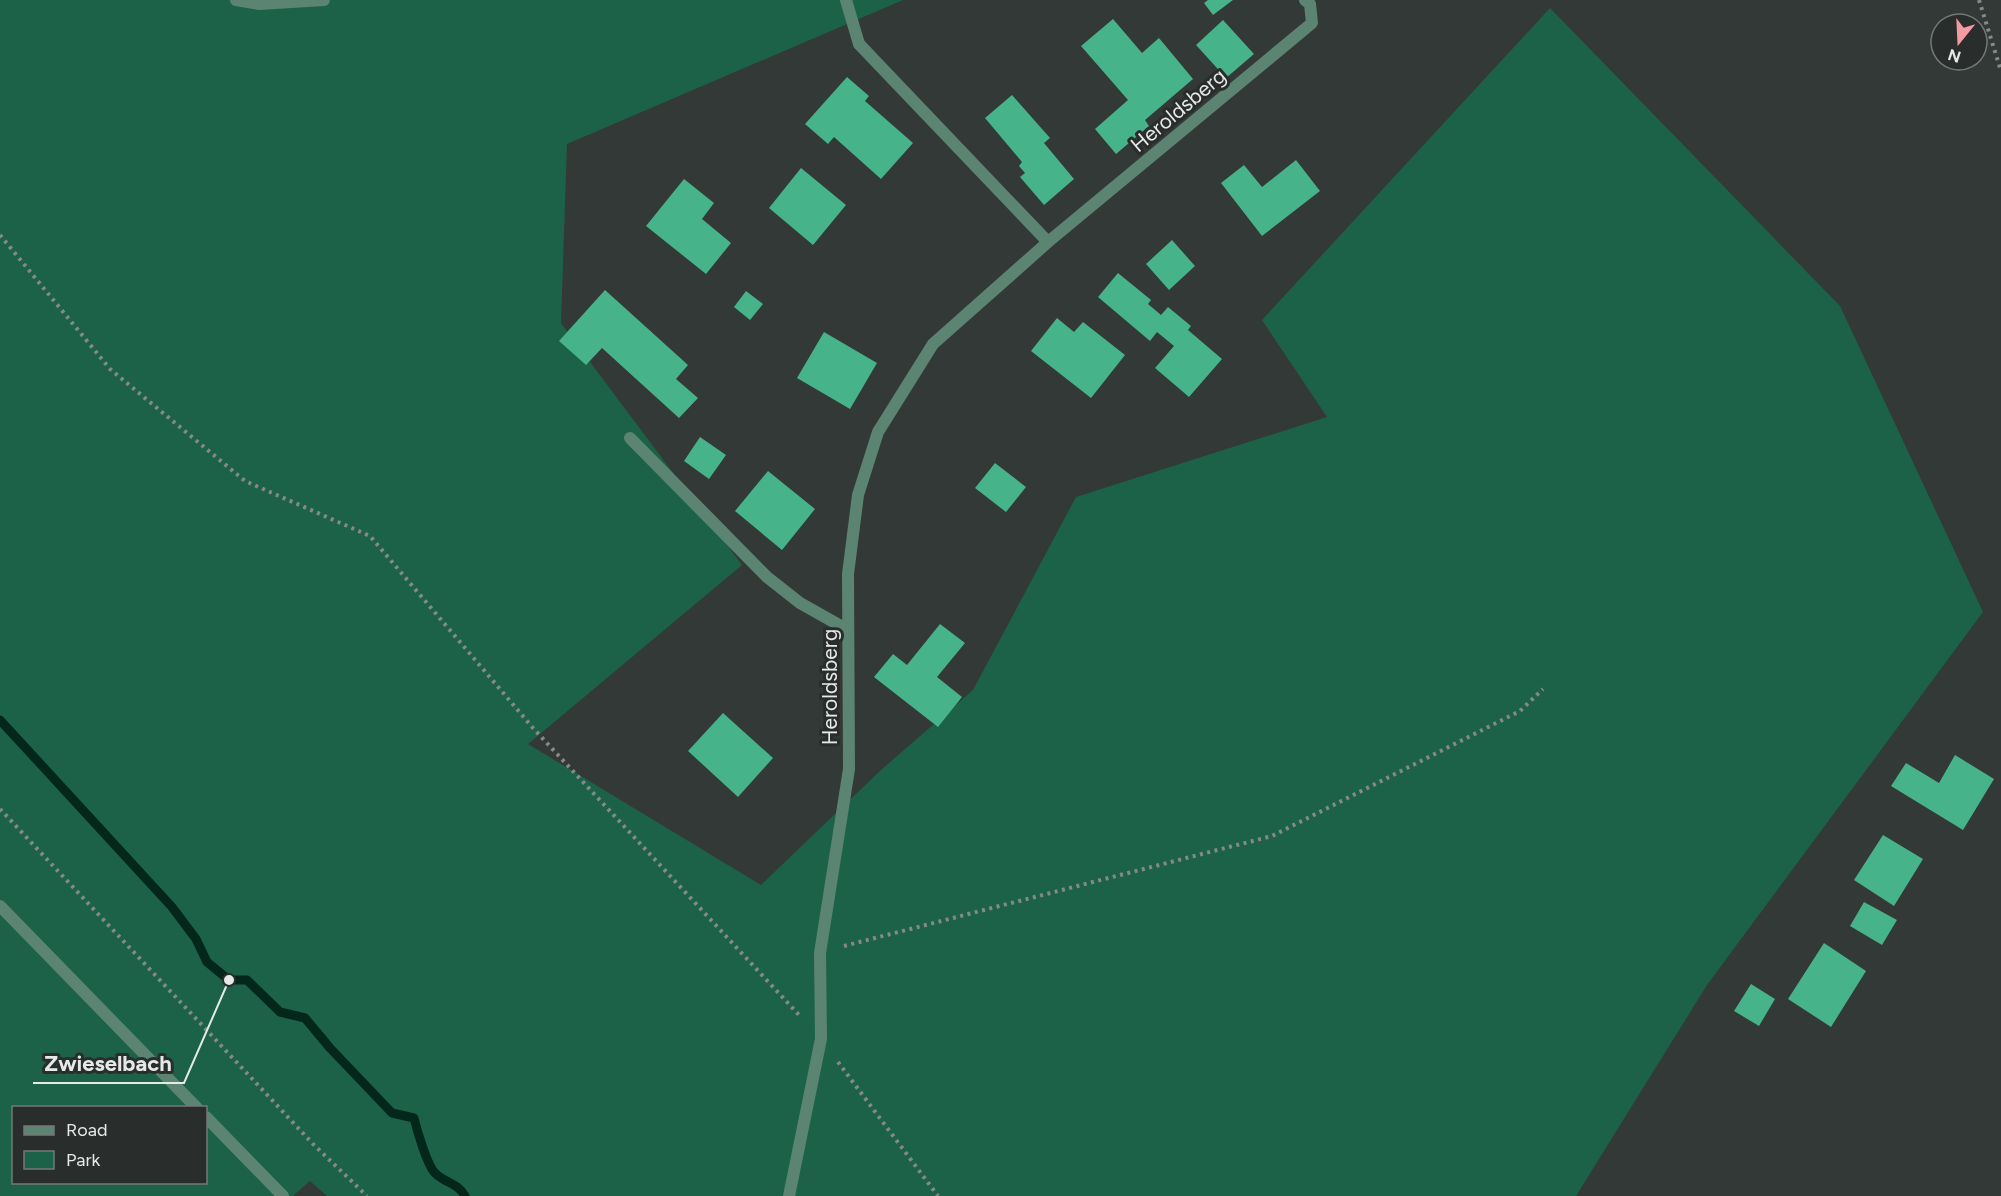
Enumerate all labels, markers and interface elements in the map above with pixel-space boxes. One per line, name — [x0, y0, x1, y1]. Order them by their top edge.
north arrow — [1929, 12, 1989, 72]
text: N — [1946, 45, 1963, 67]
street label: Heroldsberg — [1125, 63, 1231, 157]
street label: Heroldsberg — [817, 629, 842, 745]
callout: Zwieselbach — [33, 1043, 184, 1083]
text: Zwieselbach — [44, 1050, 172, 1077]
legend — [12, 1106, 207, 1184]
text: Road — [66, 1119, 107, 1141]
text: Park — [66, 1149, 101, 1171]

